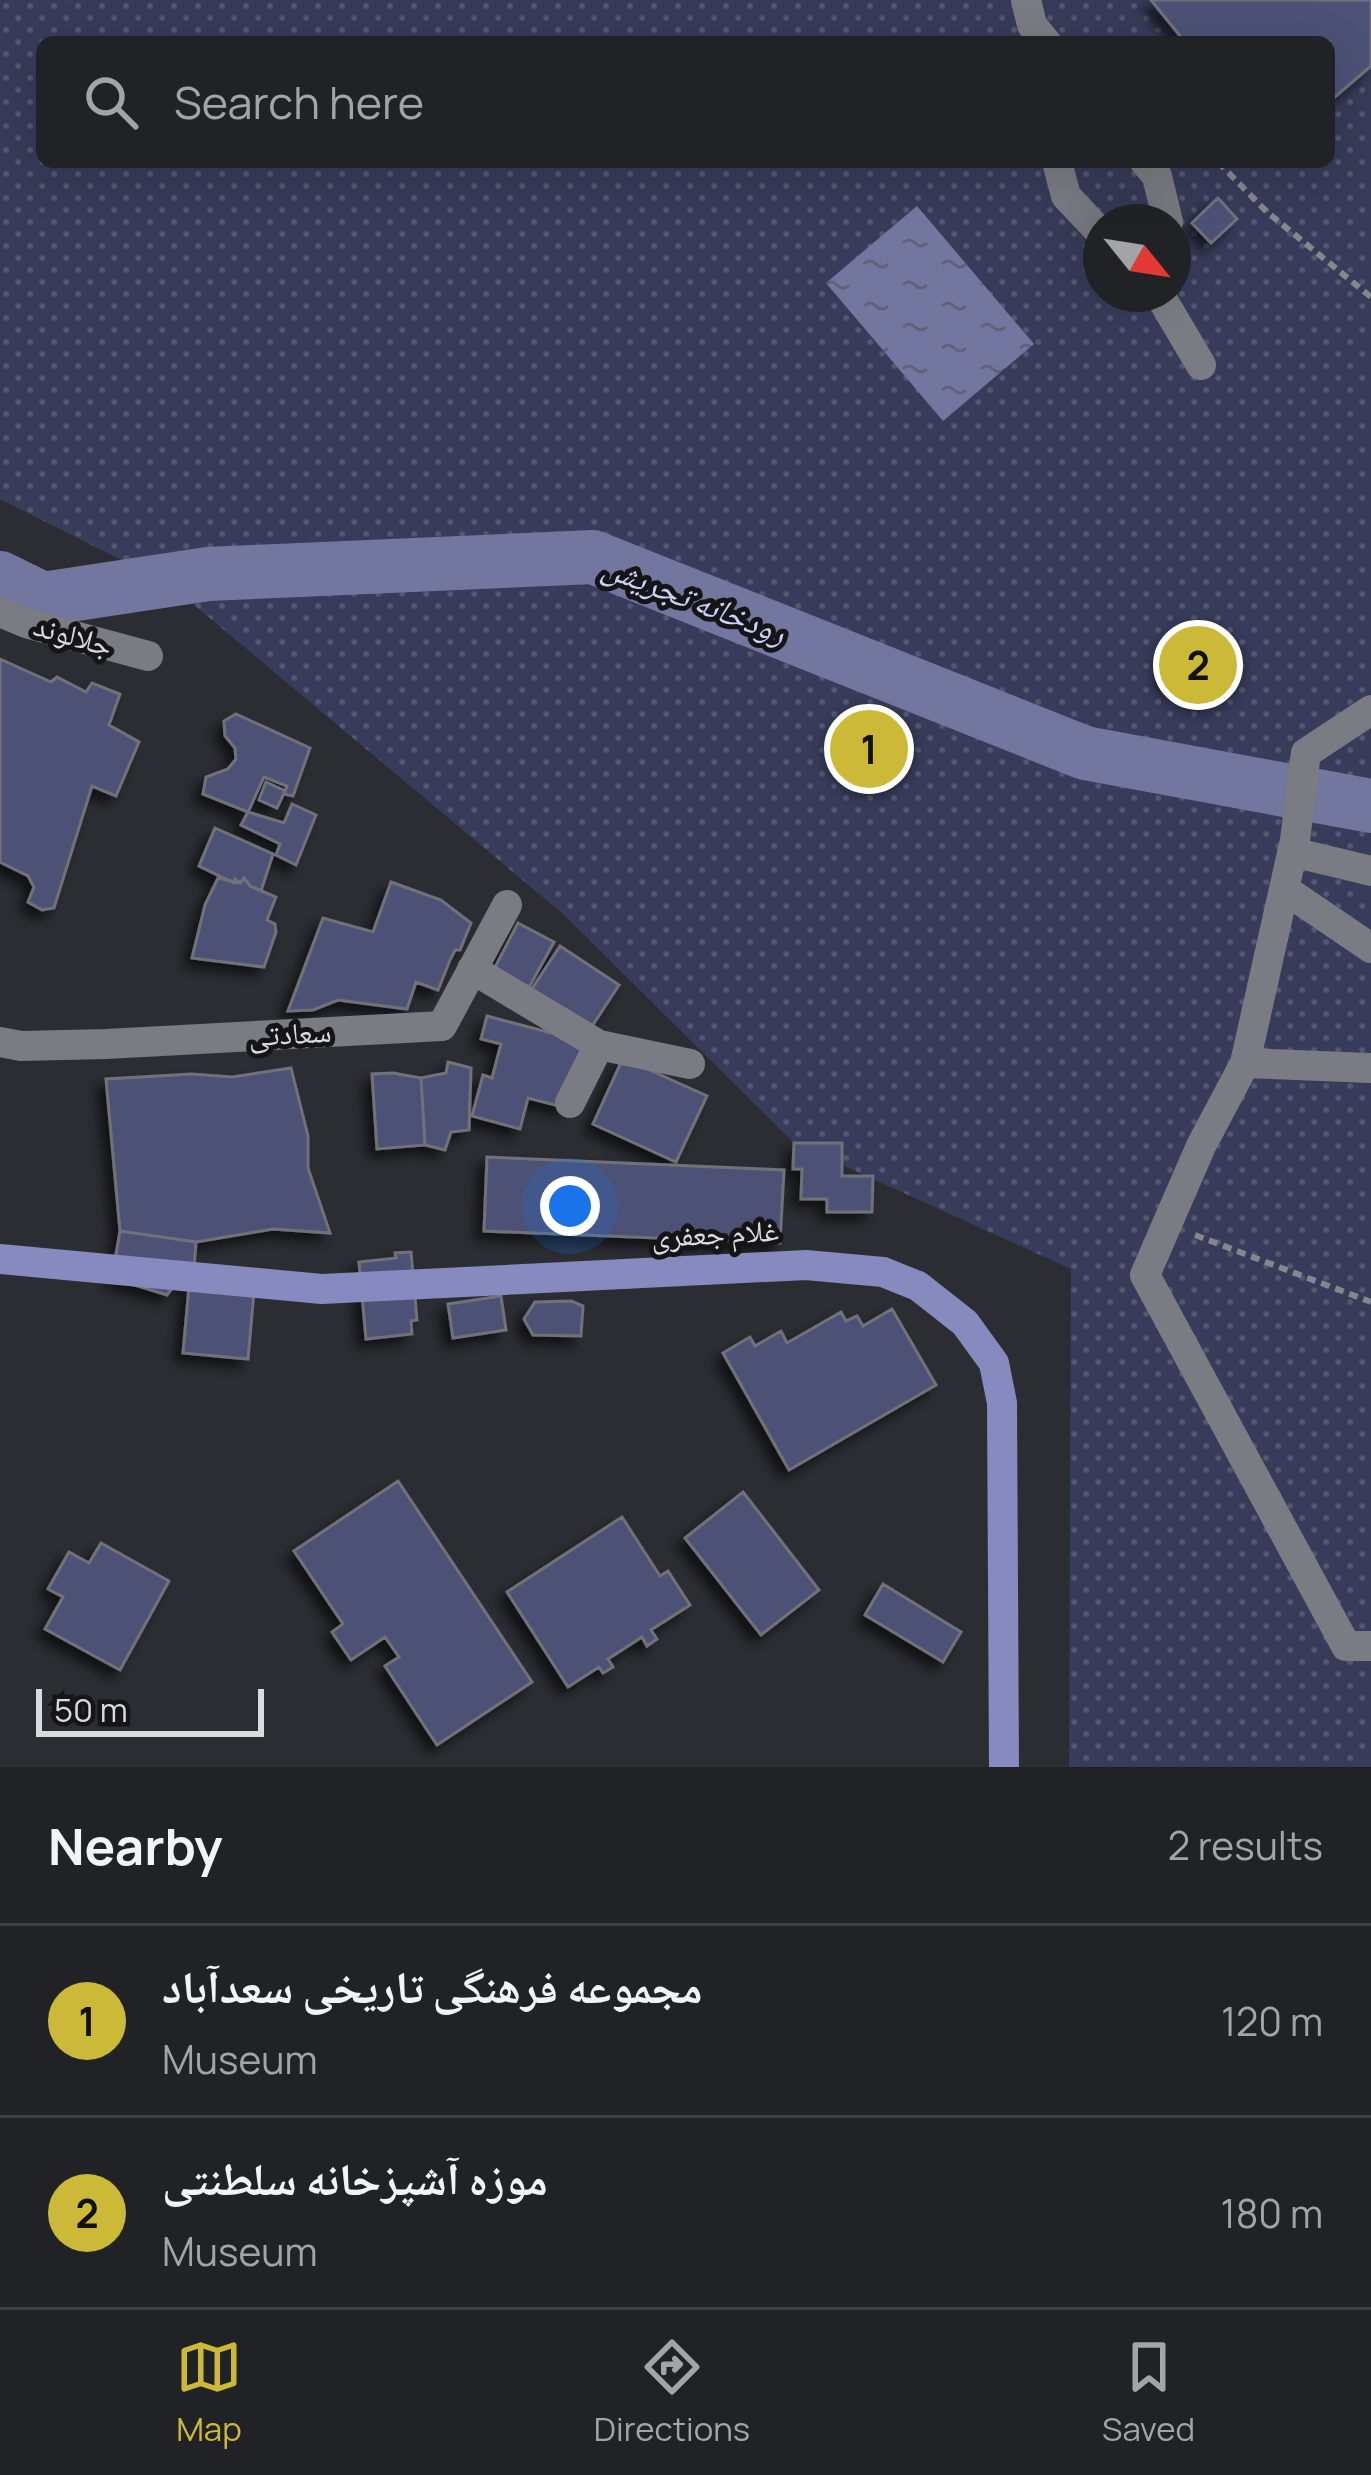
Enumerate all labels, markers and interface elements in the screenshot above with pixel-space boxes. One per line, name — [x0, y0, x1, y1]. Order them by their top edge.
search box — [36, 36, 1335, 168]
icon: search — [78, 69, 144, 135]
text: Search here — [174, 71, 424, 133]
north arrow — [1083, 204, 1191, 312]
water label: رودخانه تجریش — [597, 543, 793, 654]
street label: جلالوند — [29, 604, 118, 665]
pin: 2 — [1159, 620, 1237, 710]
pin: 1 — [830, 704, 908, 794]
street label: سعادتی — [247, 1010, 332, 1055]
your location — [540, 1176, 600, 1236]
street label: غلام جعفری — [650, 1209, 780, 1256]
scale bar — [36, 1683, 264, 1736]
text: 50 m — [54, 1687, 128, 1732]
text: Nearby — [48, 1811, 223, 1880]
text: 2 results — [1168, 1818, 1323, 1872]
text: مجموعه فرهنگی تاریخی سعدآباد — [162, 1955, 703, 2017]
text: 1 — [78, 1994, 96, 2048]
text: 120 m — [1221, 1994, 1323, 2048]
text: Museum — [162, 2032, 317, 2086]
text: موزه آشپزخانه سلطنتی — [162, 2147, 548, 2209]
text: 2 — [75, 2186, 99, 2240]
text: 180 m — [1220, 2186, 1323, 2240]
text: Museum — [162, 2224, 317, 2278]
tab: Map — [176, 2334, 242, 2451]
tab: Directions — [594, 2334, 750, 2451]
tab: Saved — [1102, 2334, 1195, 2451]

